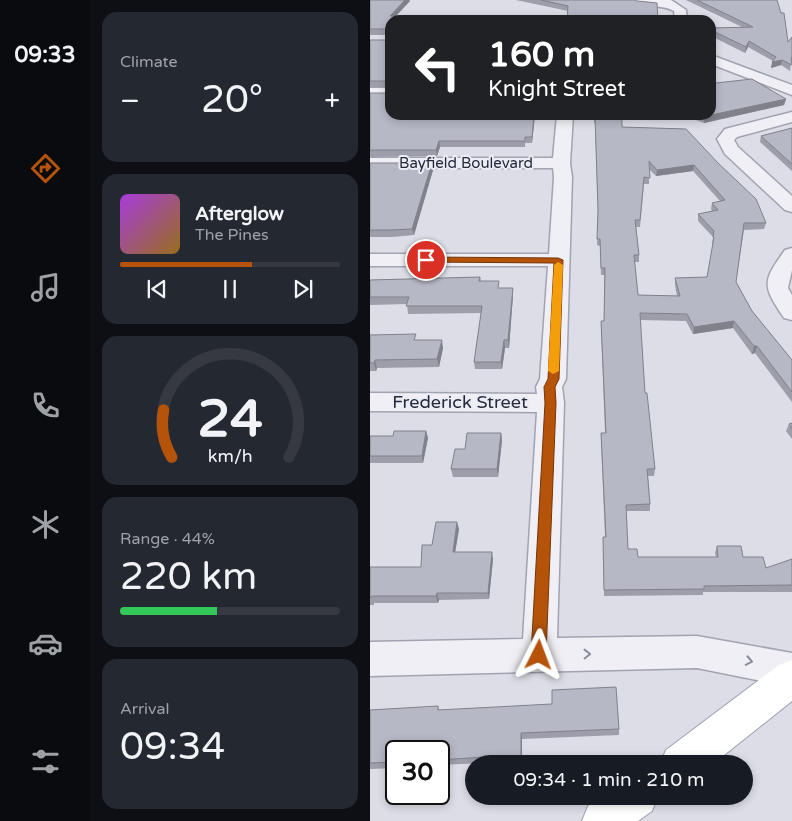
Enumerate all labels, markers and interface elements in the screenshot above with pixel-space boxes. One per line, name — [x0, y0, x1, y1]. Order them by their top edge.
text: 160 m — [488, 34, 595, 76]
icon: left — [405, 35, 470, 100]
text: 09:33 — [15, 42, 75, 68]
text: Climate — [120, 52, 178, 72]
text: Knight Street — [488, 76, 626, 102]
text: 20° — [201, 77, 263, 123]
text: − — [120, 84, 140, 118]
text: + — [324, 84, 340, 118]
icon: directions — [28, 151, 63, 186]
street label: Bayfield Boulevard — [399, 154, 533, 172]
text: Afterglow — [195, 203, 284, 225]
text: The Pines — [195, 225, 269, 245]
pin — [405, 239, 447, 281]
icon: arrive — [412, 246, 440, 274]
icon: music — [28, 270, 63, 305]
icon: previous — [143, 275, 171, 303]
icon: pause — [216, 275, 244, 303]
icon: next — [289, 275, 317, 303]
icon: phone — [28, 388, 63, 423]
text: 24 — [197, 388, 263, 451]
street label: Frederick Street — [392, 391, 528, 413]
text: km/h — [208, 446, 252, 467]
icon: climate — [28, 507, 63, 542]
text: Range · 44% — [120, 529, 215, 549]
text: 220 km — [120, 554, 257, 600]
icon: car — [28, 626, 63, 661]
position arrow — [512, 628, 564, 680]
one-way arrow — [584, 649, 592, 659]
one-way arrow — [744, 656, 753, 666]
text: Arrival — [120, 699, 169, 719]
text: 09:34 — [120, 724, 225, 770]
speed limit sign: 30 — [385, 740, 450, 805]
icon: filters — [28, 744, 63, 779]
text: 09:34 · 1 min · 210 m — [513, 769, 705, 791]

